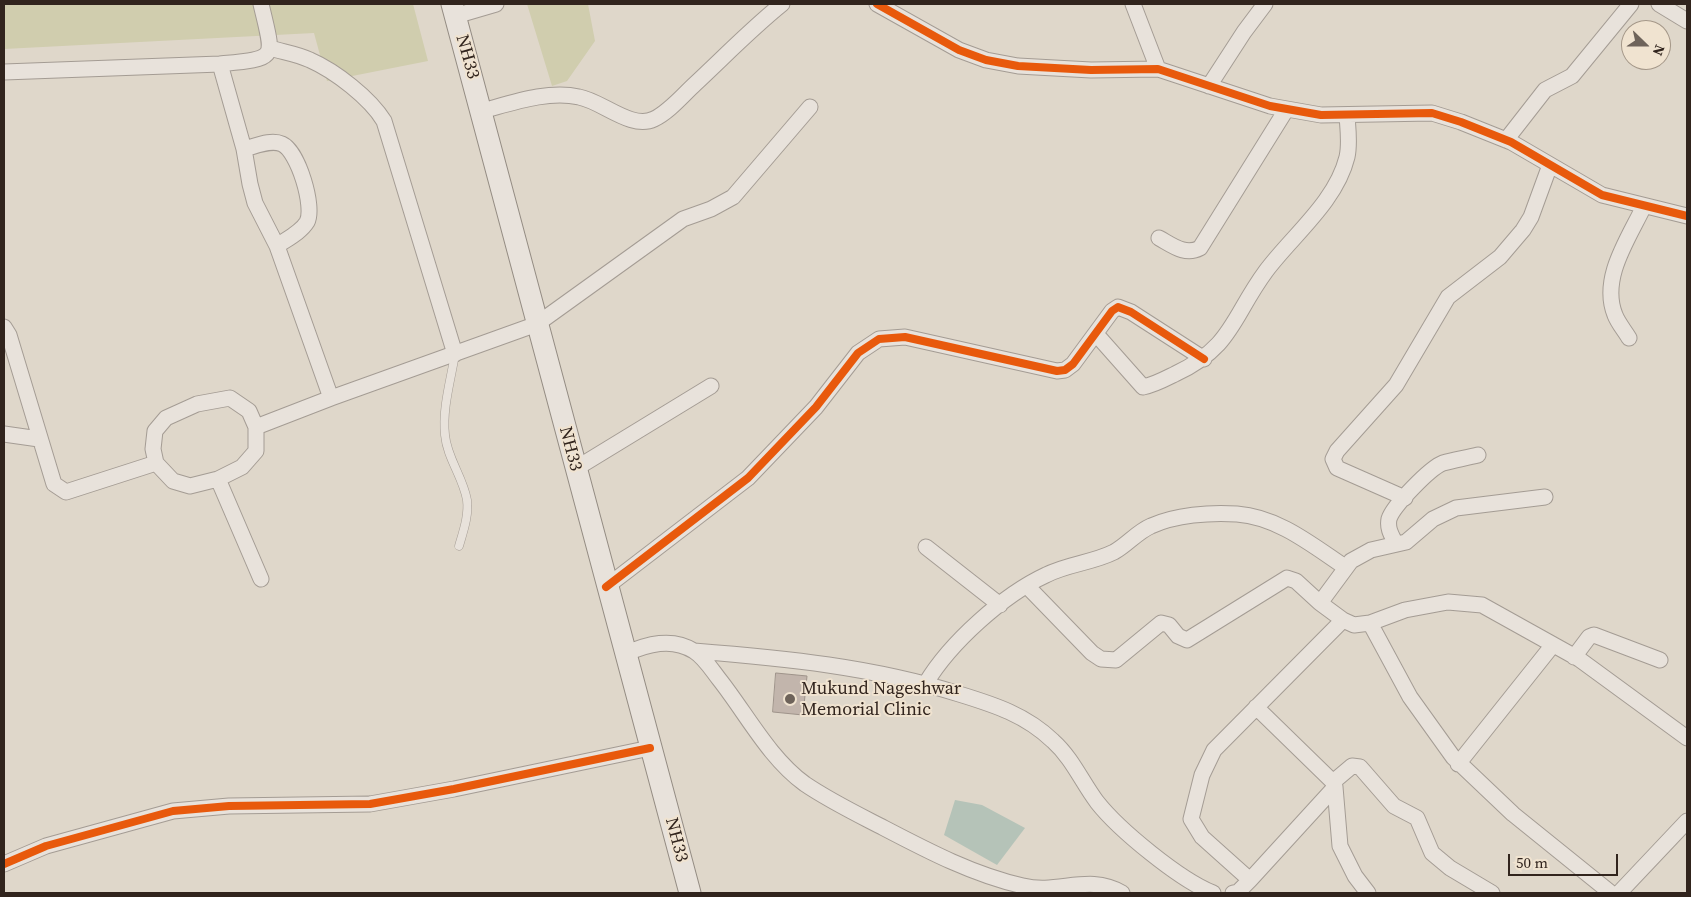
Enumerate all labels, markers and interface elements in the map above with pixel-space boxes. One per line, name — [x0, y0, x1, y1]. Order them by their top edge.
north arrow — [1621, 20, 1671, 70]
street label: NH33 — [450, 32, 484, 82]
text: N — [1648, 42, 1670, 59]
street label: NH33 — [554, 424, 586, 474]
place label: Mukund Nageshwar Memorial Clinic — [801, 678, 961, 721]
marker: Mukund Nageshwar Memorial Clinic — [783, 692, 797, 706]
street label: NH33 — [660, 815, 692, 865]
scale bar — [1511, 844, 1621, 876]
text: 50 m — [1516, 852, 1548, 873]

